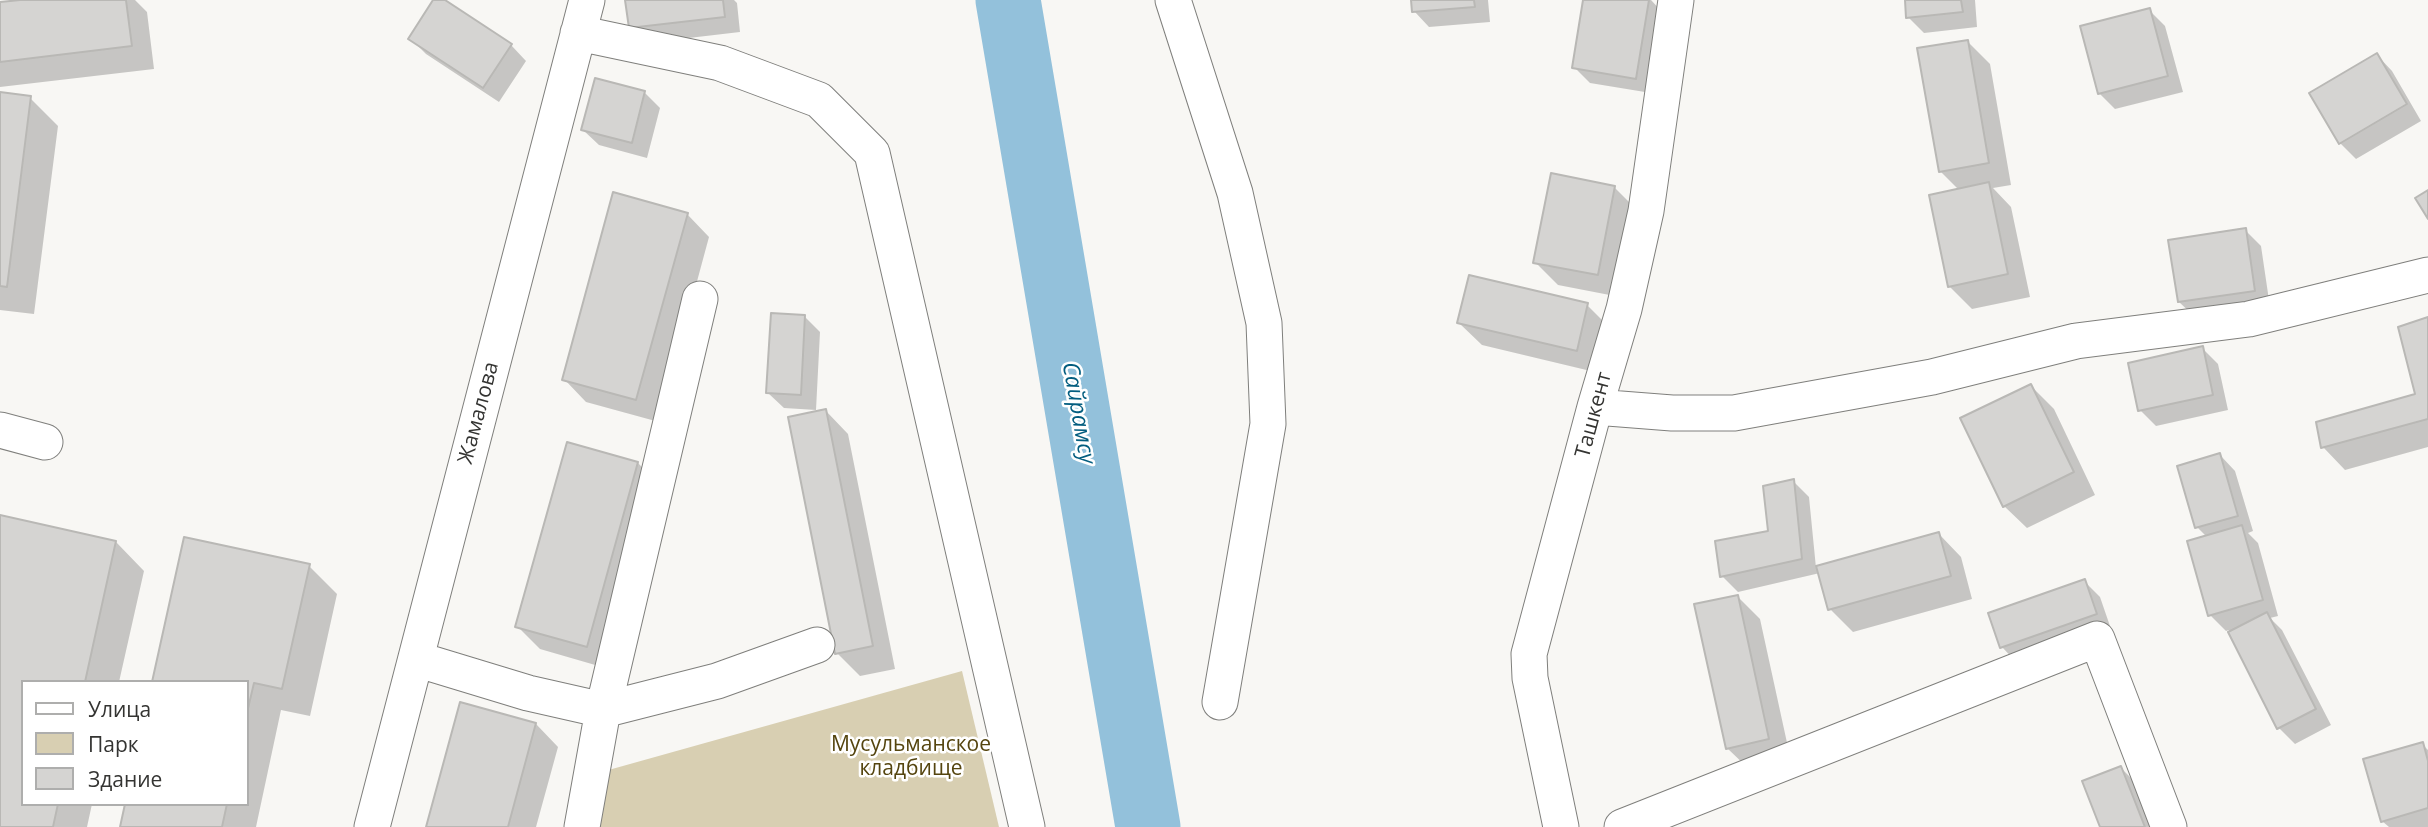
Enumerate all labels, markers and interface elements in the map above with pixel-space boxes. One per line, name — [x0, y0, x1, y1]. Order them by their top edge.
street label: Жамалова — [453, 359, 505, 467]
water label: Сайрамсу — [1055, 360, 1101, 466]
street label: Ташкент — [1570, 369, 1618, 461]
legend — [21, 680, 248, 806]
text: Улица — [88, 695, 151, 723]
text: Парк — [88, 730, 139, 758]
park label: Мусульманское кладбище — [831, 732, 991, 782]
text: Здание — [88, 765, 162, 793]

